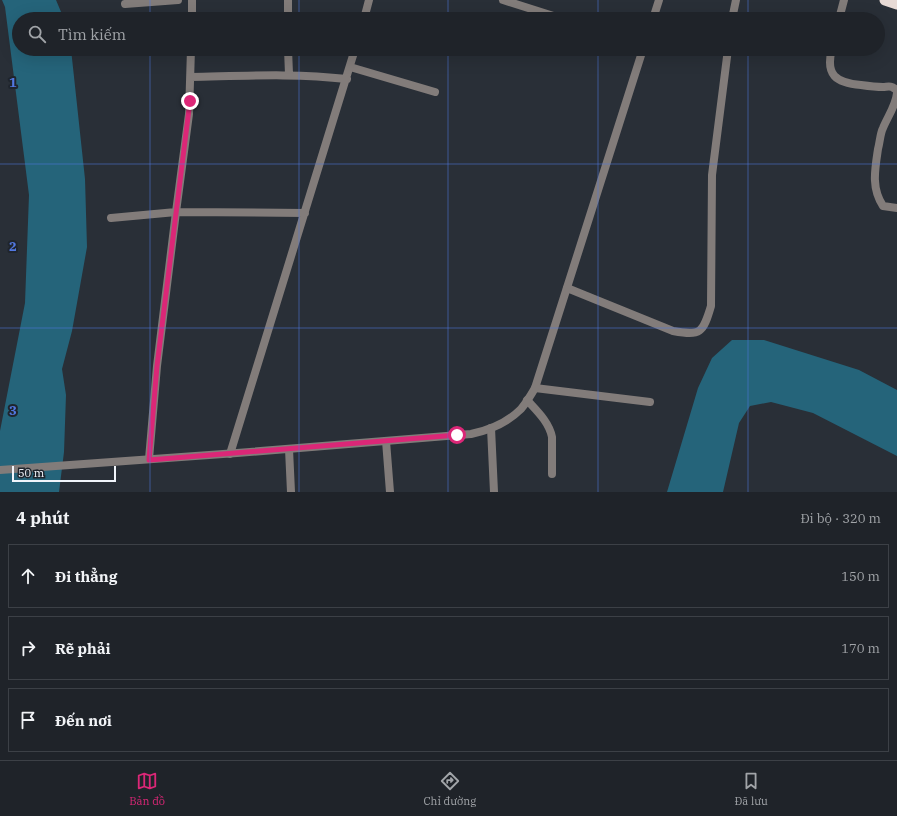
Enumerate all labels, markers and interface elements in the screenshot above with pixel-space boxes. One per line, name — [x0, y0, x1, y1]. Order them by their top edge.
search box — [12, 12, 885, 56]
icon: search — [26, 23, 48, 45]
text: Tìm kiếm — [58, 25, 126, 44]
text: 1 — [9, 74, 17, 91]
route end — [181, 92, 199, 110]
text: 2 — [9, 238, 17, 255]
text: 3 — [9, 402, 17, 419]
route start — [448, 426, 466, 444]
scale bar — [12, 464, 116, 483]
text: 50 m — [18, 466, 44, 480]
text: 4 phút — [16, 507, 69, 529]
text: Đi bộ · 320 m — [800, 510, 881, 527]
icon: ahead — [17, 565, 39, 587]
text: Đi thẳng — [55, 567, 117, 586]
text: 150 m — [841, 568, 880, 585]
icon: right — [17, 637, 39, 659]
text: Rẽ phải — [55, 639, 110, 658]
text: 170 m — [841, 640, 880, 657]
icon: arrive — [17, 709, 39, 731]
text: Đến nơi — [55, 711, 112, 730]
tab: Bản đồ — [129, 770, 165, 808]
tab: Chỉ đường — [423, 770, 476, 808]
tab: Đã lưu — [735, 770, 768, 808]

